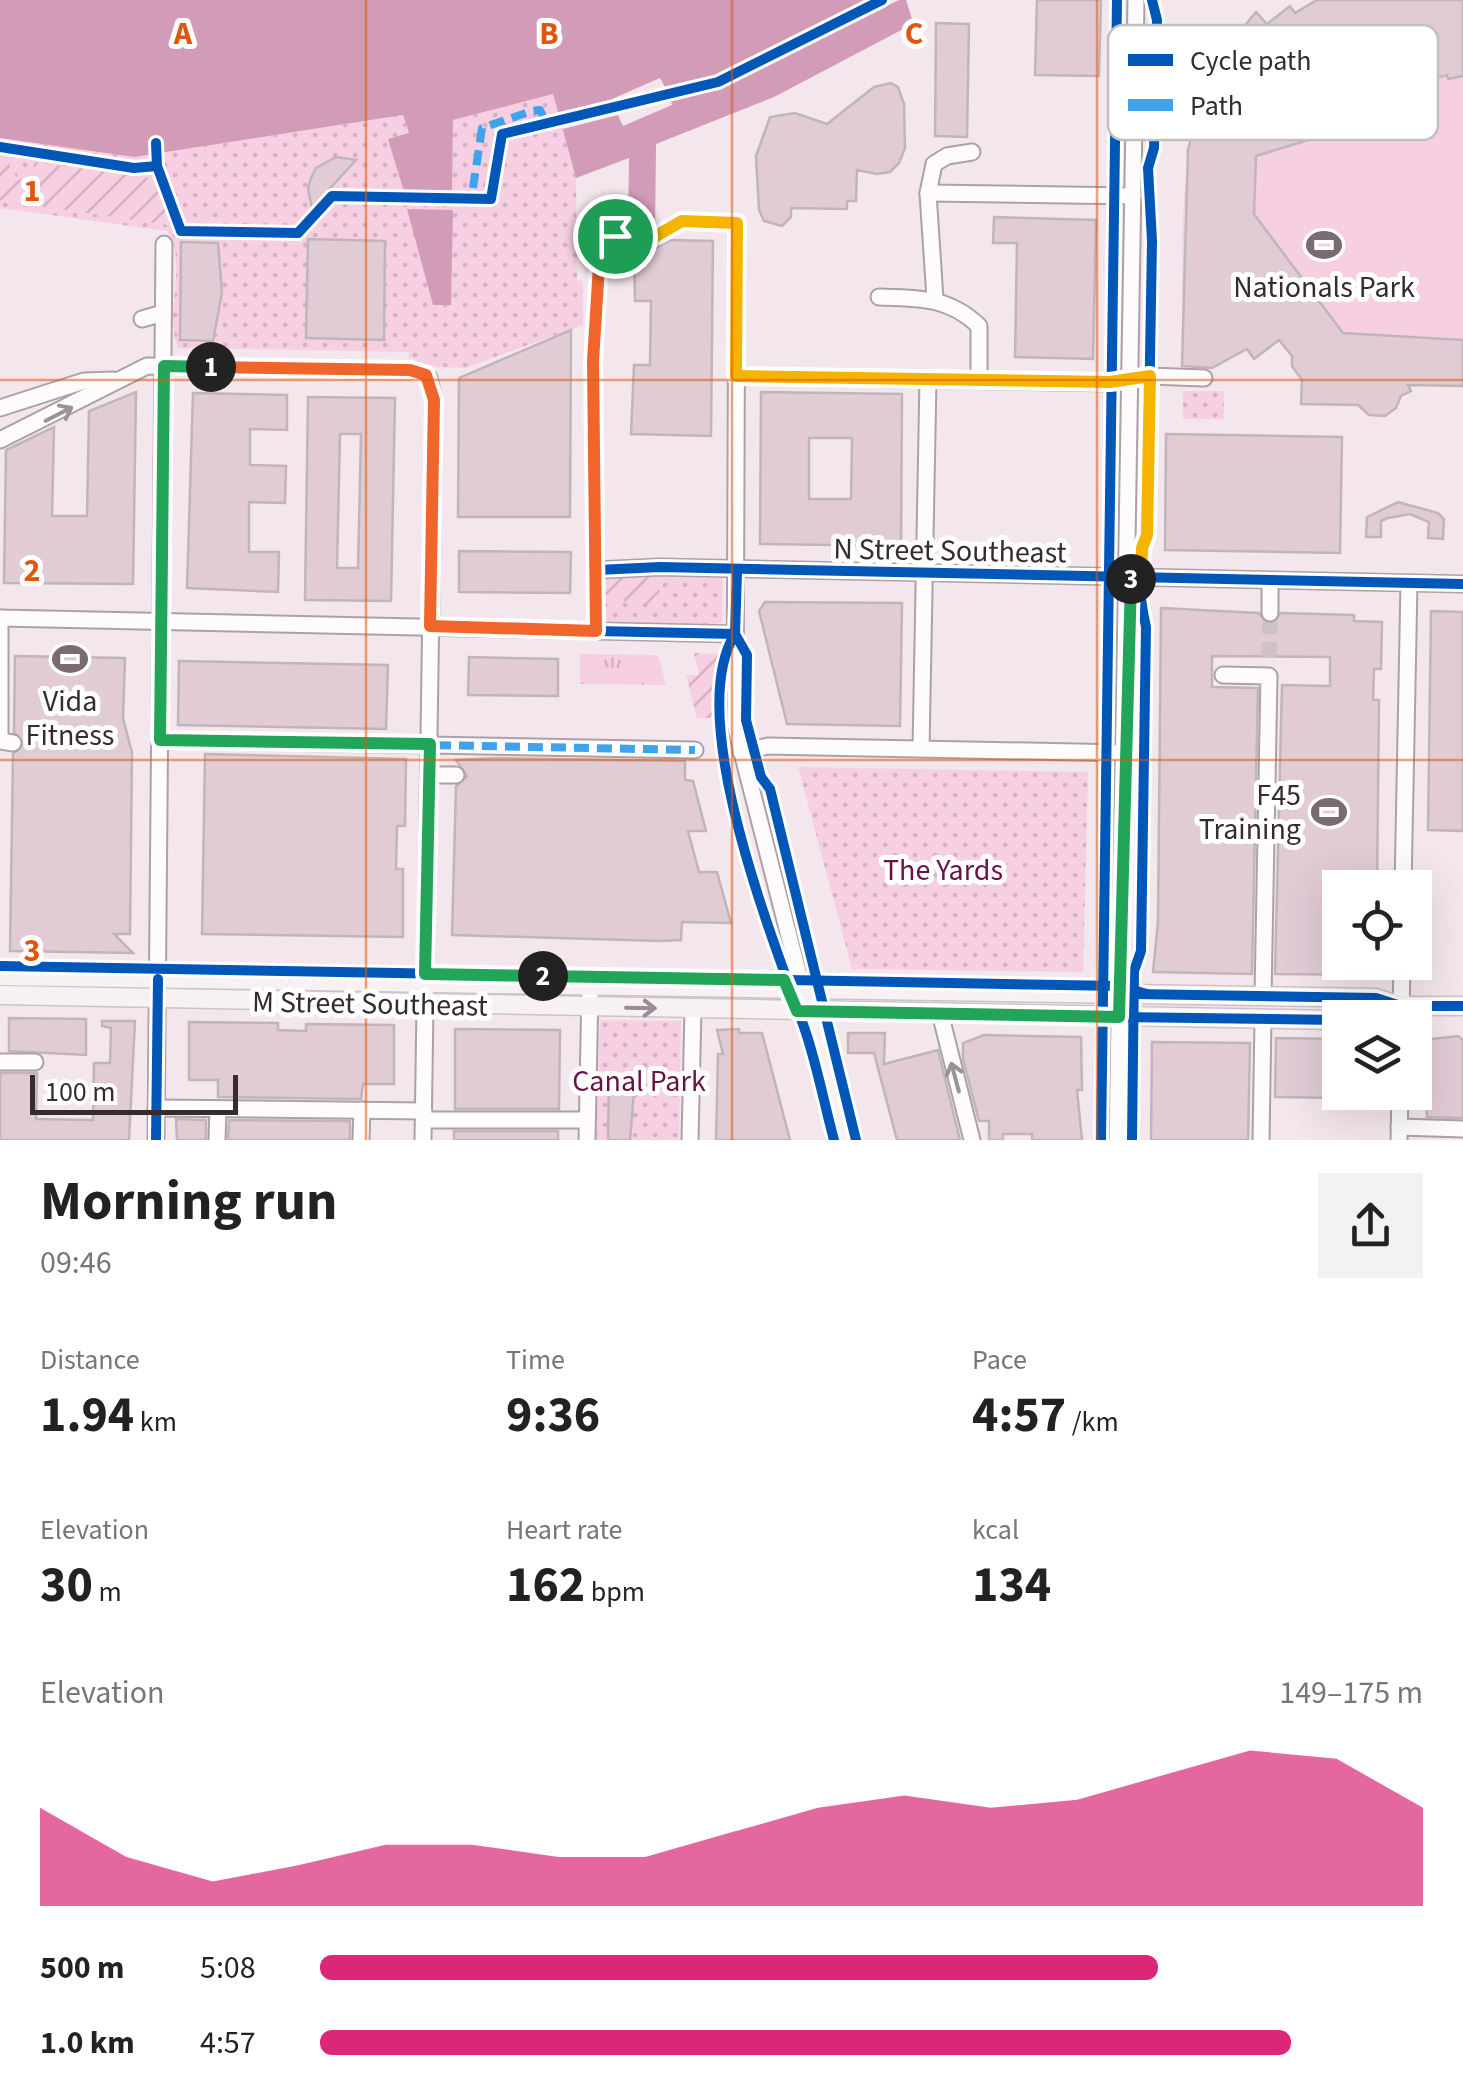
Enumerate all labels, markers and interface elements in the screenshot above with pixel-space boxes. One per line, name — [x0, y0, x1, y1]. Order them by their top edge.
text: A — [173, 11, 193, 57]
text: B — [539, 11, 559, 57]
text: C — [905, 11, 923, 57]
legend — [1108, 25, 1438, 140]
text: Cycle path — [1190, 41, 1312, 81]
text: Path — [1190, 86, 1243, 126]
text: 1 — [24, 168, 40, 214]
pin — [573, 194, 658, 279]
icon: arrive — [588, 209, 643, 264]
sports icon: Nationals Park — [1305, 226, 1343, 264]
place label: Nationals Park — [1233, 266, 1415, 309]
pin: 1 — [186, 342, 236, 392]
text: 1 — [204, 347, 218, 387]
one-way arrow — [43, 404, 73, 423]
street label: N Street Southeast — [833, 527, 1067, 575]
text: 2 — [24, 548, 40, 594]
pin: 3 — [1106, 554, 1156, 604]
text: 3 — [1124, 559, 1138, 599]
sports icon: Vida Fitness — [51, 640, 89, 678]
place label: Vida Fitness — [26, 680, 114, 757]
place label: F45 Training — [1199, 774, 1301, 851]
sports icon: F45 Training — [1310, 793, 1348, 831]
park label: The Yards — [883, 849, 1003, 892]
map controls — [1322, 870, 1432, 1110]
button: locate — [1322, 870, 1432, 980]
text: 3 — [24, 928, 40, 974]
pin: 2 — [518, 951, 568, 1001]
text: 2 — [536, 956, 550, 996]
street label: M Street Southeast — [252, 980, 488, 1028]
one-way arrow — [625, 999, 657, 1018]
button: layers — [1322, 1000, 1432, 1110]
park label: Canal Park — [572, 1060, 706, 1103]
one-way arrow — [945, 1062, 964, 1093]
scale bar — [30, 1070, 238, 1114]
text: 100 m — [45, 1072, 116, 1112]
text: Morning run — [40, 1163, 337, 1241]
button: share — [1318, 1173, 1423, 1278]
text: 09:46 — [40, 1240, 112, 1286]
text: Distance — [40, 1340, 140, 1380]
text: Time — [506, 1340, 565, 1380]
text: Pace — [972, 1340, 1027, 1380]
text: 1.94 — [40, 1380, 134, 1451]
text: 9:36 — [506, 1380, 600, 1451]
text: 4:57 — [972, 1380, 1066, 1451]
text: km — [134, 1402, 177, 1442]
text: /km — [1066, 1402, 1119, 1442]
text: Elevation — [40, 1510, 149, 1550]
text: Heart rate — [506, 1510, 622, 1550]
text: kcal — [972, 1510, 1019, 1550]
text: 30 — [40, 1550, 93, 1621]
text: 162 — [506, 1550, 585, 1621]
text: 134 — [972, 1550, 1051, 1621]
text: m — [93, 1572, 122, 1612]
text: bpm — [585, 1572, 645, 1612]
text: Elevation — [40, 1670, 165, 1716]
text: 149–175 m — [1279, 1670, 1423, 1716]
text: 500 m — [40, 1945, 125, 1991]
text: 5:08 — [200, 1945, 256, 1991]
text: 1.0 km — [40, 2020, 135, 2066]
text: 4:57 — [200, 2020, 256, 2066]

